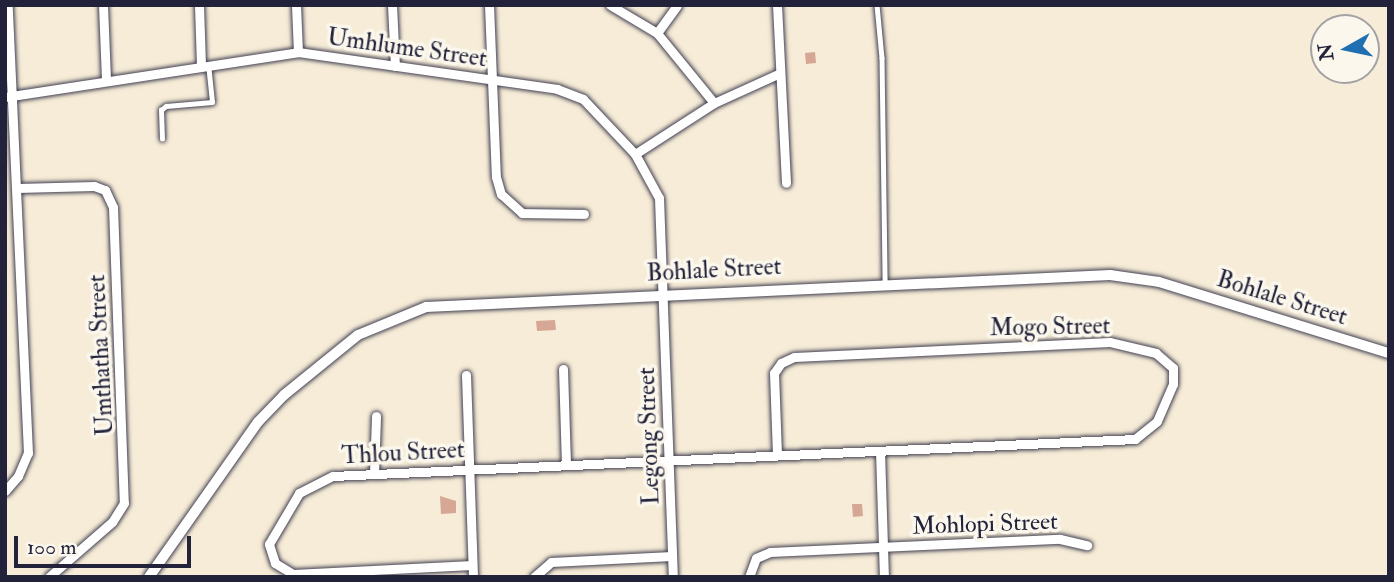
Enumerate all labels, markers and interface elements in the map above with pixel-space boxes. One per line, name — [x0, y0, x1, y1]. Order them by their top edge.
north arrow — [1310, 14, 1380, 84]
street label: Umhlume Street — [325, 23, 489, 73]
text: N — [1313, 42, 1339, 62]
street label: Bohlale Street — [646, 252, 782, 288]
street label: Bohlale Street — [1213, 265, 1351, 331]
street label: Umthatha Street — [82, 274, 120, 436]
street label: Mogo Street — [989, 312, 1111, 342]
street label: Legong Street — [632, 367, 666, 505]
street label: Thlou Street — [341, 435, 465, 471]
street label: Mohlopi Street — [912, 507, 1058, 541]
scale bar — [18, 522, 194, 566]
text: 100 m — [27, 534, 77, 561]

